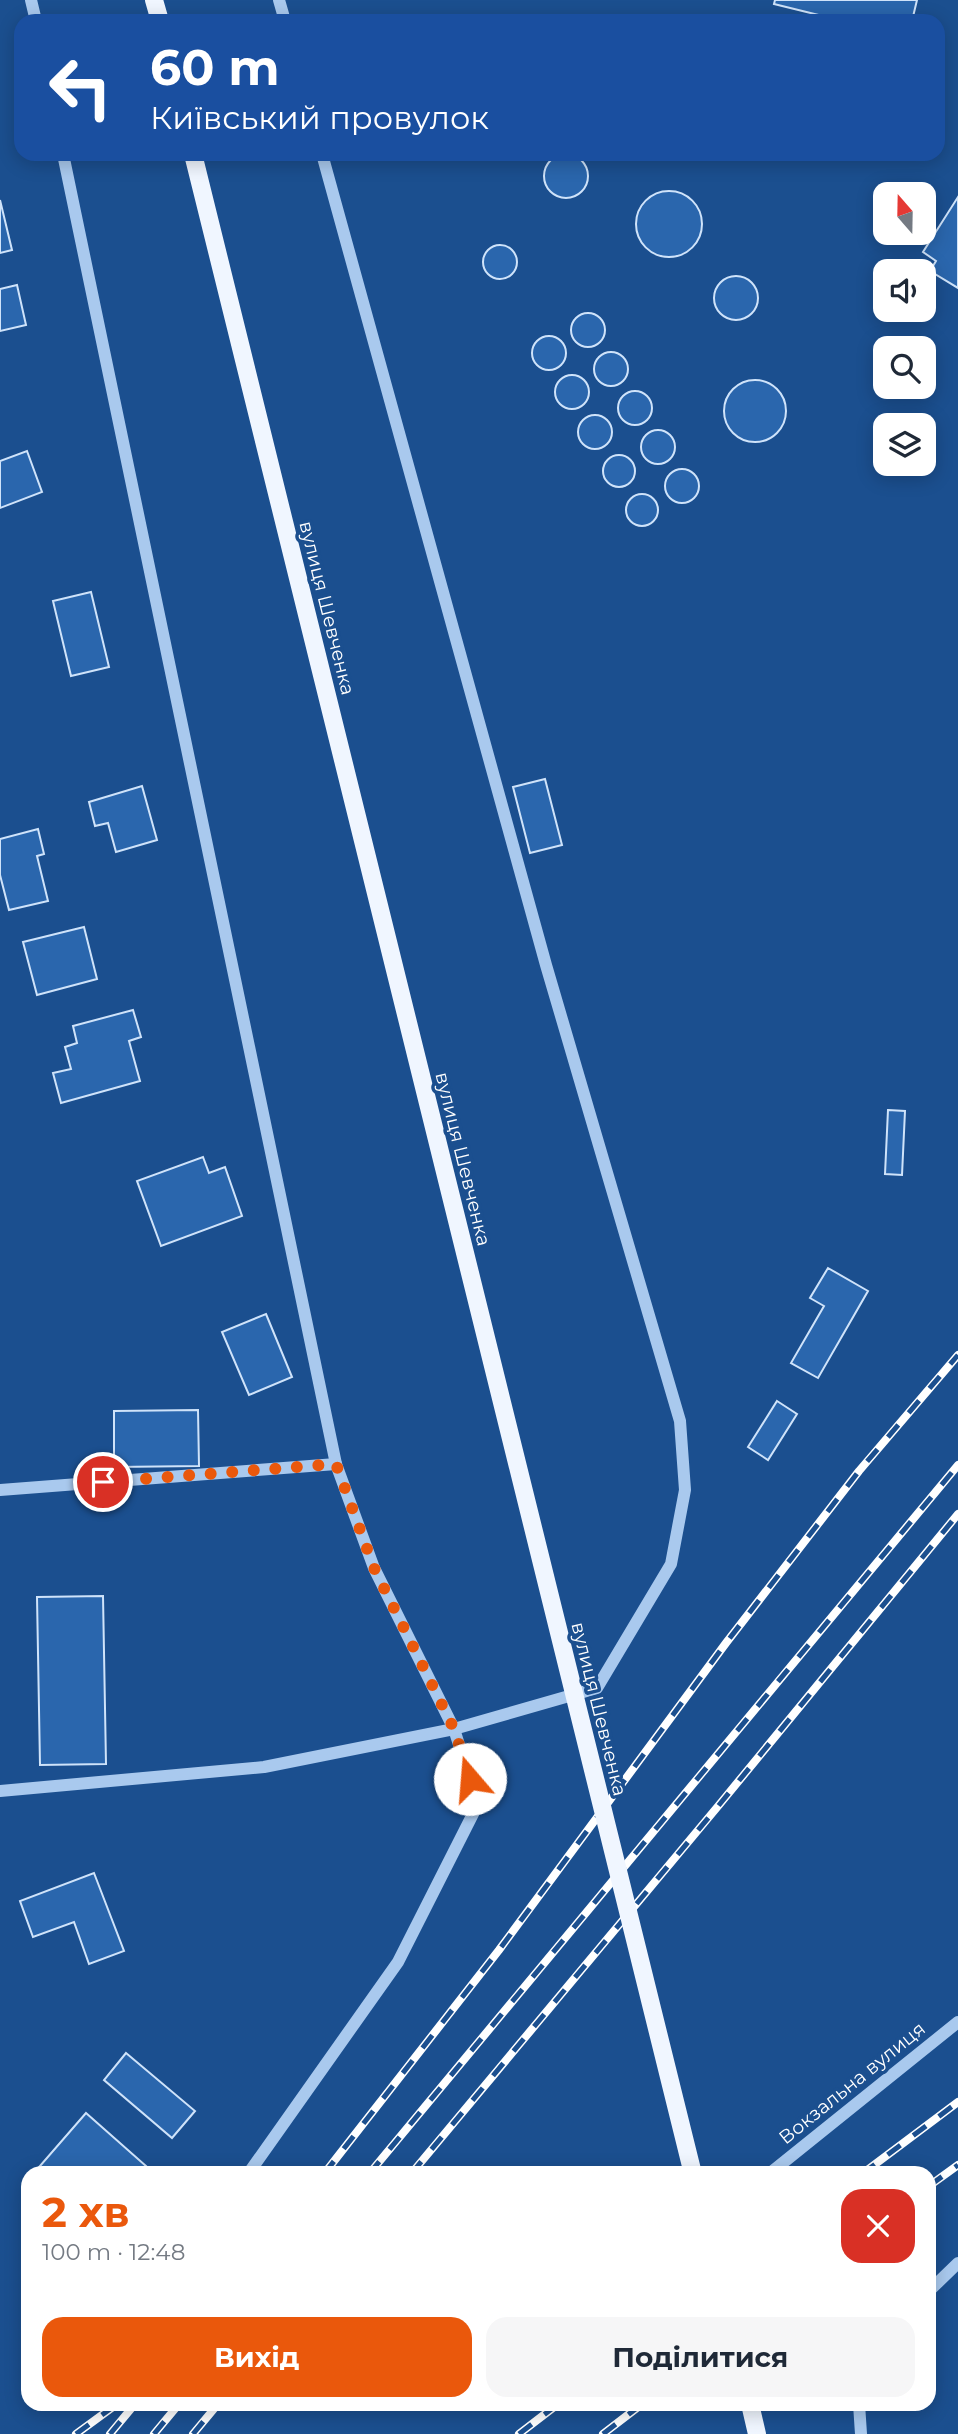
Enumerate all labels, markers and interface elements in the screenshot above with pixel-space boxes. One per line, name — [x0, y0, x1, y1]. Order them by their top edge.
text: 60 m — [150, 38, 280, 97]
icon: left — [35, 42, 126, 133]
text: Київський провулок — [150, 98, 489, 137]
north arrow — [873, 182, 936, 245]
map controls — [873, 182, 936, 476]
button: sound — [873, 259, 936, 322]
button: search — [873, 336, 936, 399]
button: layers — [873, 413, 936, 476]
street label: вулиця Шевченка — [294, 519, 360, 697]
street label: вулиця Шевченка — [430, 1070, 496, 1248]
pin — [73, 1452, 133, 1512]
icon: arrive — [84, 1463, 122, 1501]
street label: вулиця Шевченка — [566, 1620, 632, 1798]
position arrow — [433, 1742, 507, 1816]
street label: Вокзальна вулиця — [774, 2017, 930, 2149]
text: 2 хв — [42, 2186, 130, 2238]
button: close — [841, 2189, 915, 2263]
text: 100 m · 12:48 — [42, 2238, 185, 2266]
button: Вихід — [42, 2317, 472, 2397]
button: Поділитися — [486, 2317, 915, 2397]

